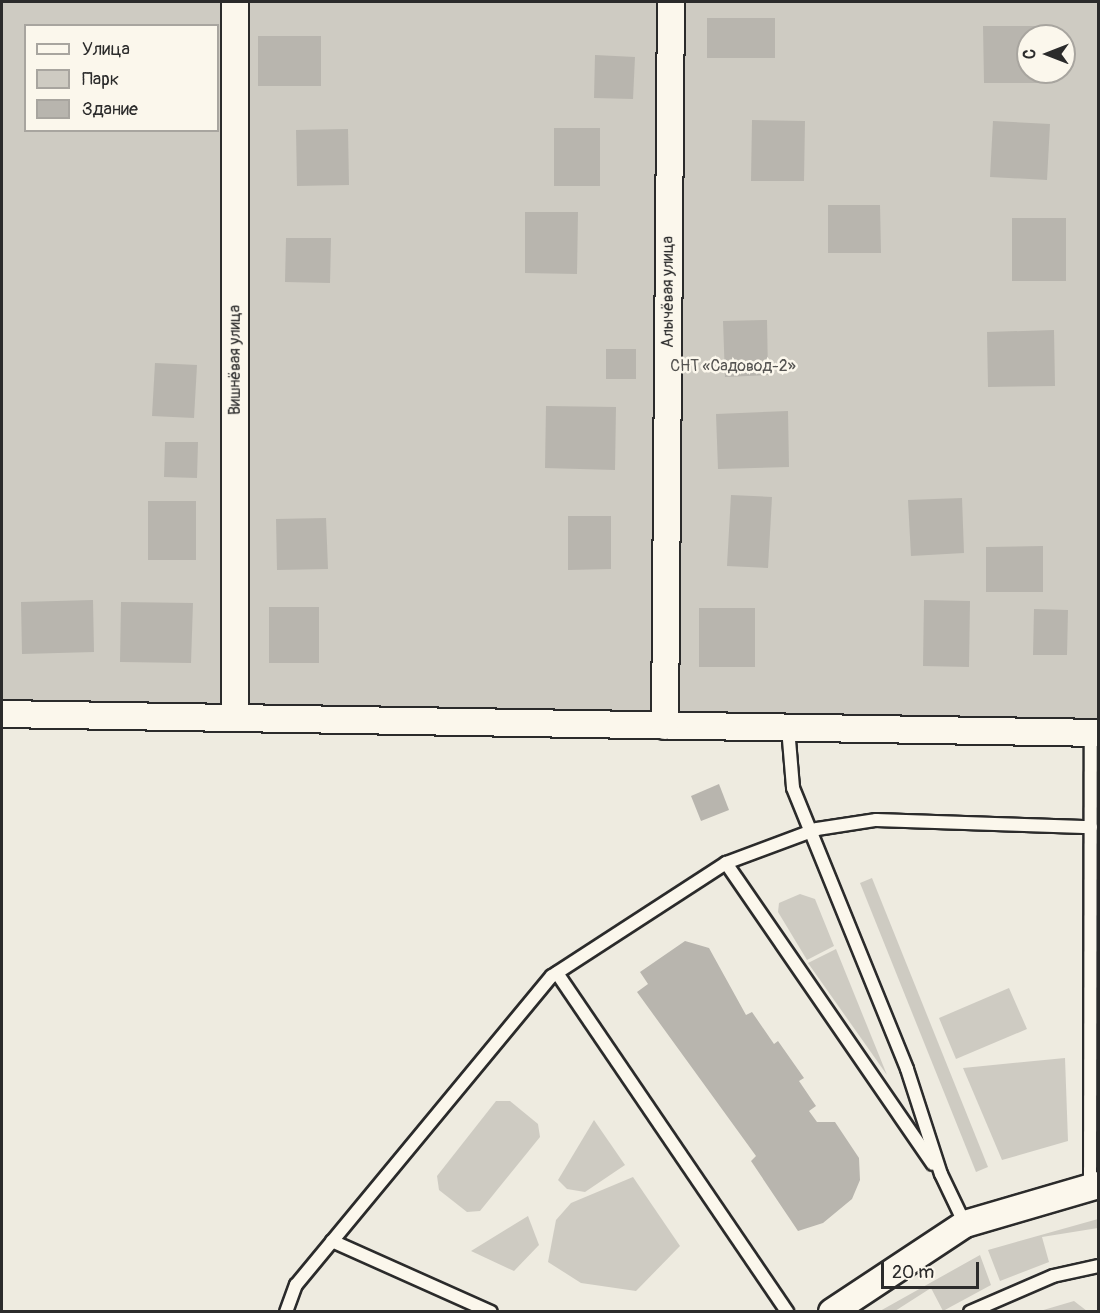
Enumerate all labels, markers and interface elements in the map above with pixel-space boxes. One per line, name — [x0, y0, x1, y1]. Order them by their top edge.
legend — [24, 24, 219, 132]
north arrow — [1016, 24, 1076, 84]
text: Улица — [82, 38, 130, 61]
text: С — [1020, 49, 1040, 59]
text: Парк — [82, 68, 119, 91]
text: Здание — [82, 98, 138, 121]
street label: Алычёвая улица — [658, 236, 678, 348]
street label: Вишнёвая улица — [225, 305, 245, 415]
park label: СНТ «Садовод-2» — [670, 356, 796, 376]
scale bar — [884, 1250, 982, 1288]
text: 20 m — [892, 1261, 934, 1284]

